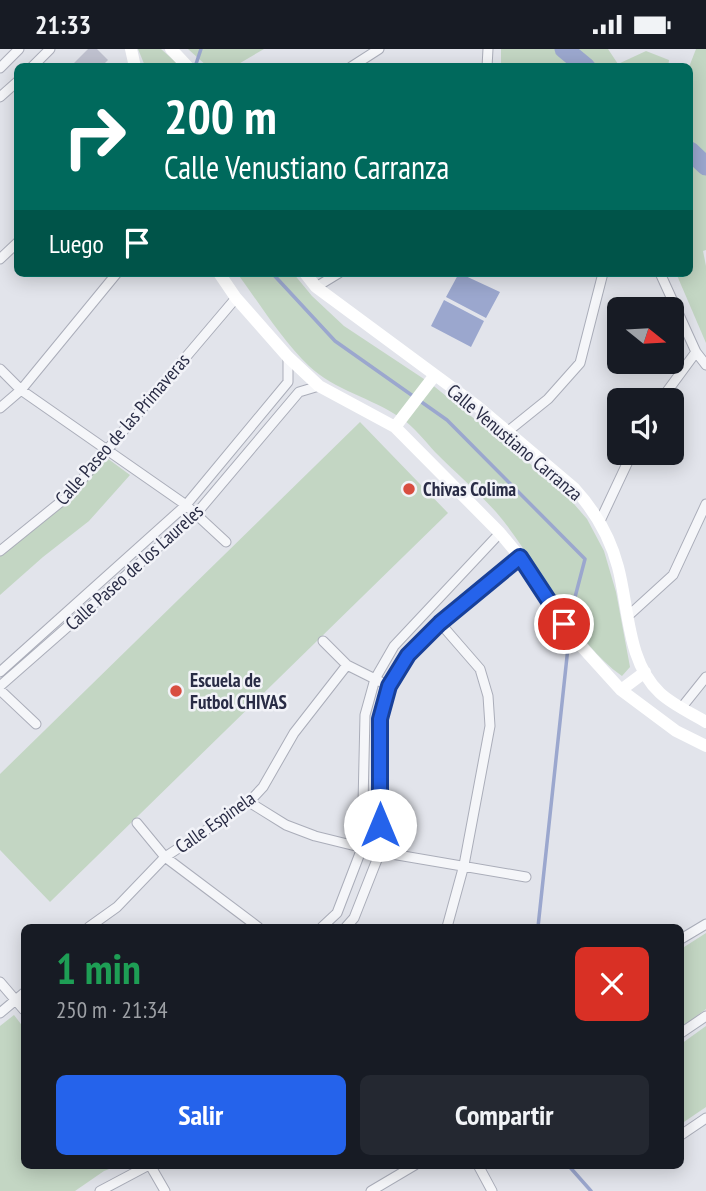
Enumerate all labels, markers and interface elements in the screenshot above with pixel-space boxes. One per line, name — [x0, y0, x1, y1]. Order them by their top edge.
text: 21:33 — [35, 8, 91, 41]
text: 200 m — [164, 84, 277, 148]
icon: right — [49, 91, 140, 182]
text: Calle Venustiano Carranza — [164, 146, 449, 188]
icon: arrive — [118, 224, 156, 262]
text: Luego — [49, 227, 104, 260]
north arrow — [607, 297, 684, 375]
map controls — [607, 297, 684, 465]
street label: Calle Paseo de las Primaveras — [50, 348, 194, 510]
street label: Calle Venustiano Carranza — [442, 378, 588, 506]
button: sound — [607, 388, 684, 465]
place label: Chivas Colima — [423, 477, 516, 501]
marker: Chivas Colima — [401, 481, 417, 497]
street label: Calle Paseo de los Laureles — [60, 499, 208, 635]
pin — [534, 594, 594, 654]
icon: arrive — [545, 605, 583, 643]
place label: Escuela de Futbol CHIVAS — [190, 668, 287, 714]
marker: Escuela de Futbol CHIVAS — [168, 683, 184, 699]
street label: Calle Espinela — [170, 786, 260, 858]
position arrow — [343, 788, 417, 862]
text: 1 min — [56, 941, 141, 996]
button: close — [575, 947, 649, 1021]
text: 250 m · 21:34 — [56, 995, 168, 1024]
button: Salir — [56, 1075, 346, 1155]
button: Compartir — [360, 1075, 649, 1155]

